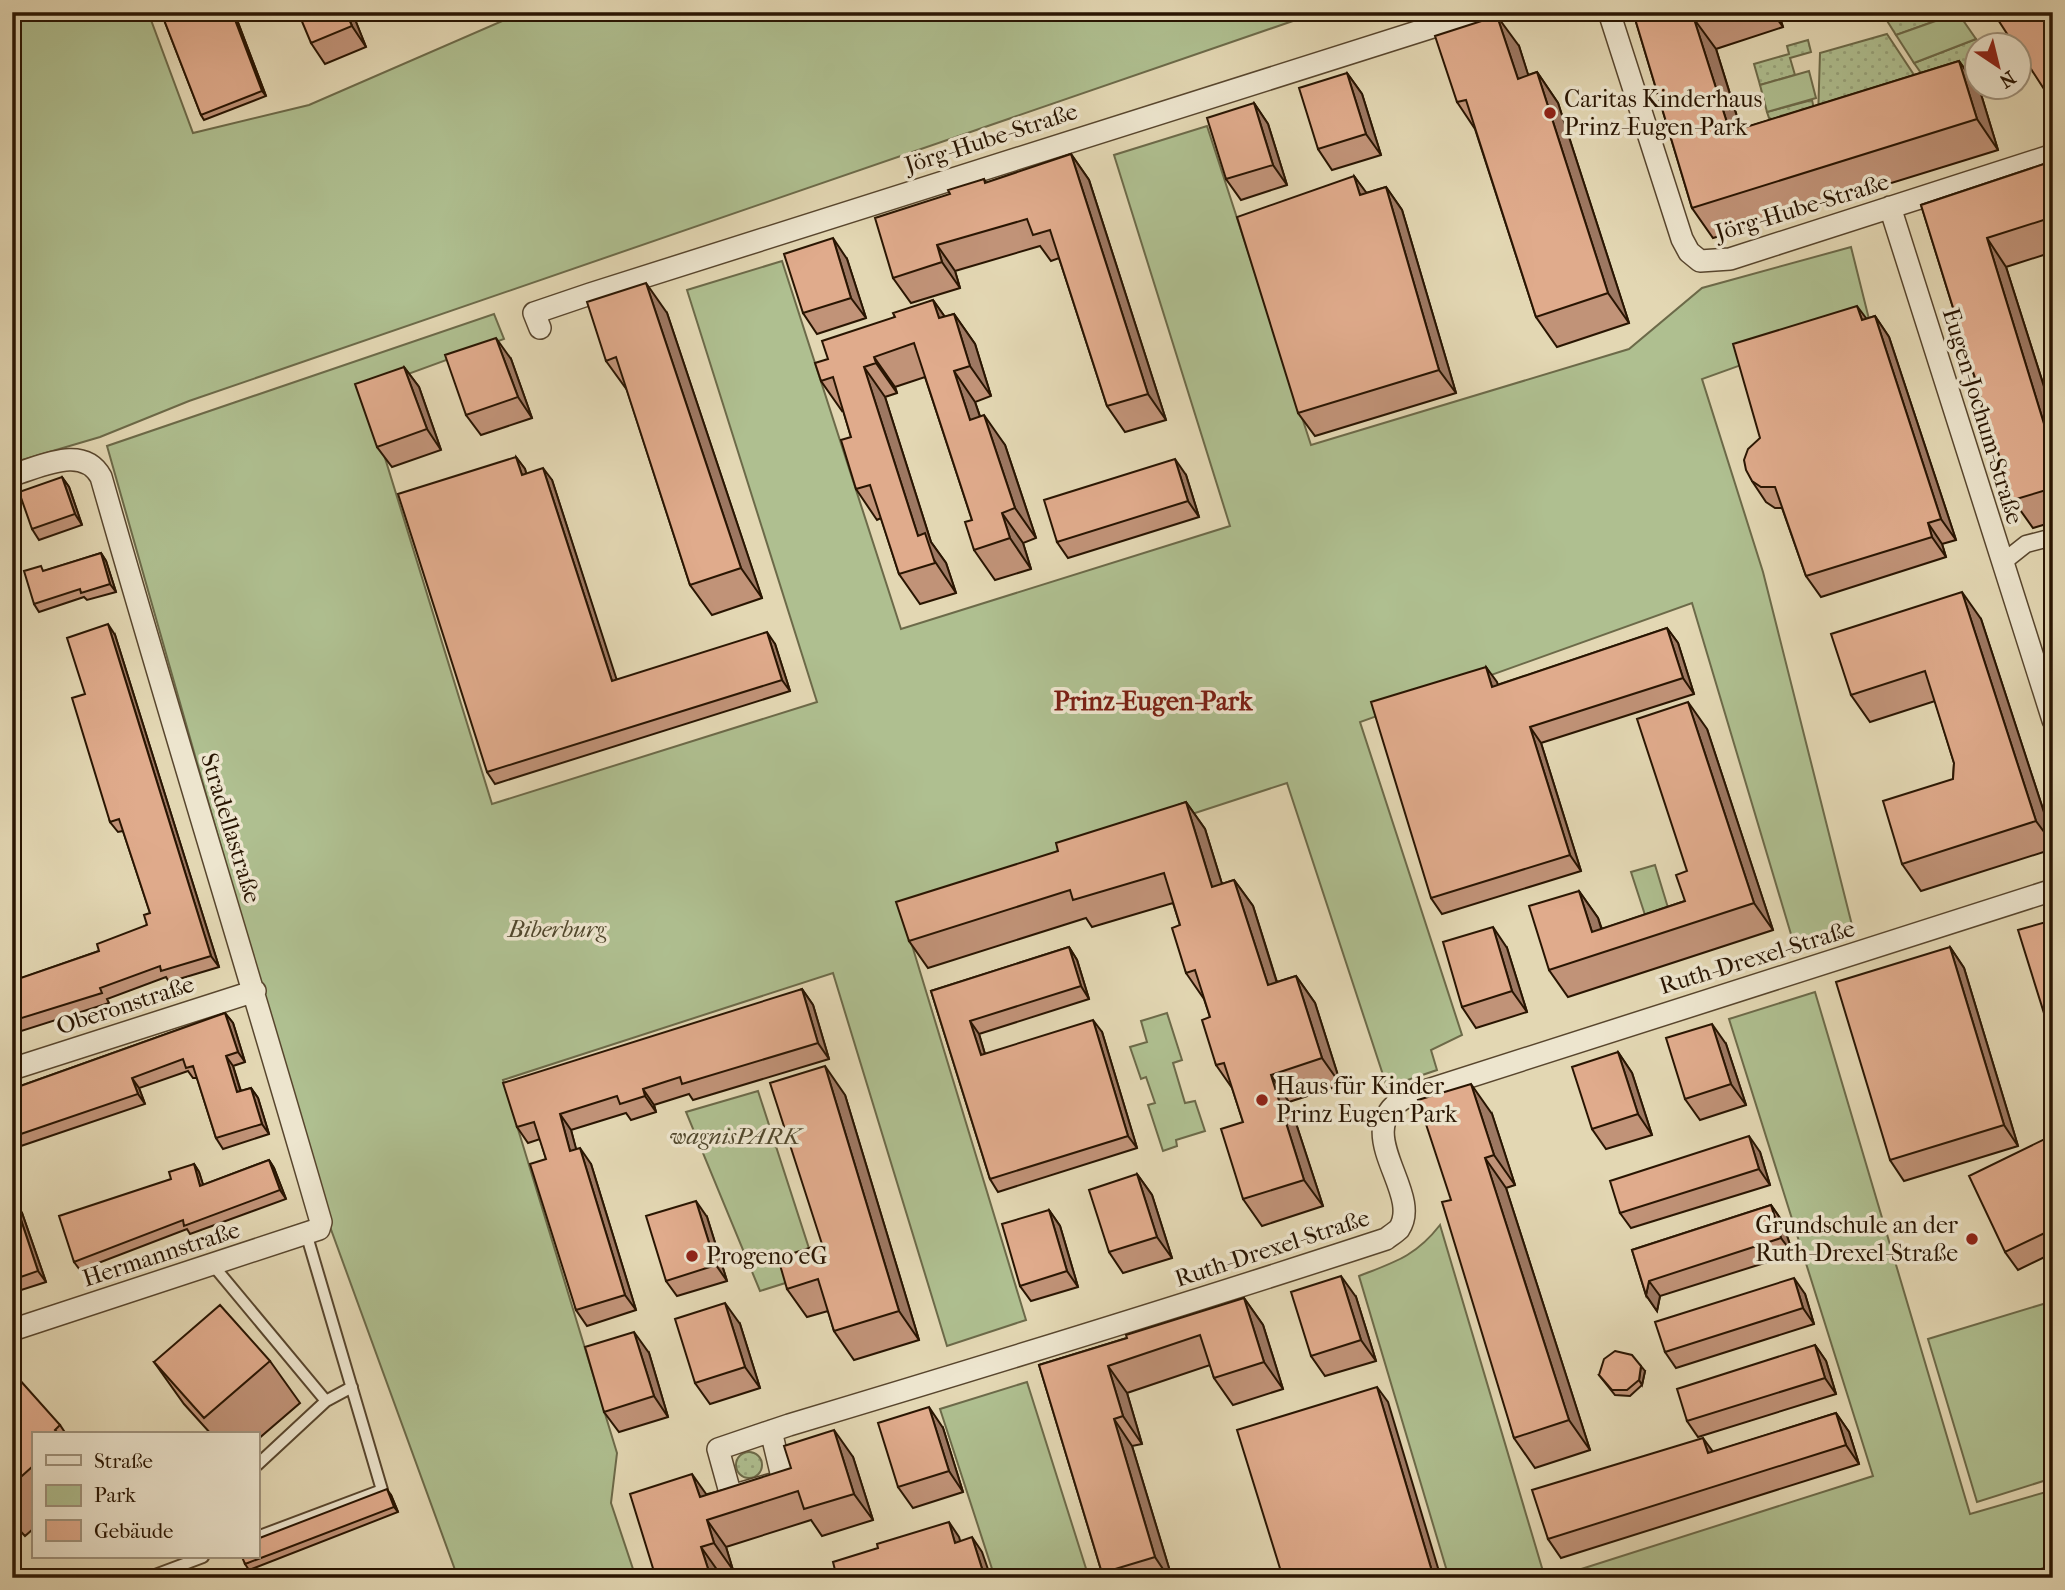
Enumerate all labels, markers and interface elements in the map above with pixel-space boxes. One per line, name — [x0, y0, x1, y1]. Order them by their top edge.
north arrow — [1964, 32, 2034, 102]
text: N — [1994, 66, 2019, 93]
place label: Caritas Kinderhaus Prinz-Eugen-Park — [1564, 85, 1762, 141]
street label: Jörg-Hube-Straße — [899, 97, 1081, 180]
marker: Caritas Kinderhaus Prinz-Eugen-Park — [1542, 105, 1558, 121]
street label: Jörg-Hube-Straße — [1710, 167, 1892, 247]
street label: Eugen-Jochum-Straße — [1937, 305, 2029, 528]
district label: Prinz-Eugen-Park — [1054, 686, 1254, 717]
street label: Stradellastraße — [195, 750, 267, 906]
street label: Ruth-Drexel-Straße — [1656, 914, 1858, 1000]
park label: Biberburg — [506, 915, 607, 943]
street label: Oberonstraße — [53, 970, 198, 1040]
place label: Haus für Kinder Prinz Eugen Park — [1276, 1072, 1458, 1128]
marker: Haus für Kinder Prinz Eugen Park — [1254, 1092, 1270, 1108]
park label: wagnisPARK — [669, 1122, 804, 1150]
street label: Ruth-Drexel-Straße — [1171, 1203, 1373, 1293]
place label: Grundschule an der Ruth-Drexel-Straße — [1755, 1211, 1959, 1267]
street label: Hermannstraße — [79, 1215, 243, 1293]
marker: Grundschule an der Ruth-Drexel-Straße — [1964, 1231, 1980, 1247]
place label: Progeno eG — [706, 1242, 827, 1270]
marker: Progeno eG — [684, 1248, 700, 1264]
legend — [32, 1432, 259, 1558]
text: Straße — [94, 1449, 153, 1473]
text: Park — [94, 1483, 136, 1507]
text: Gebäude — [94, 1519, 174, 1543]

